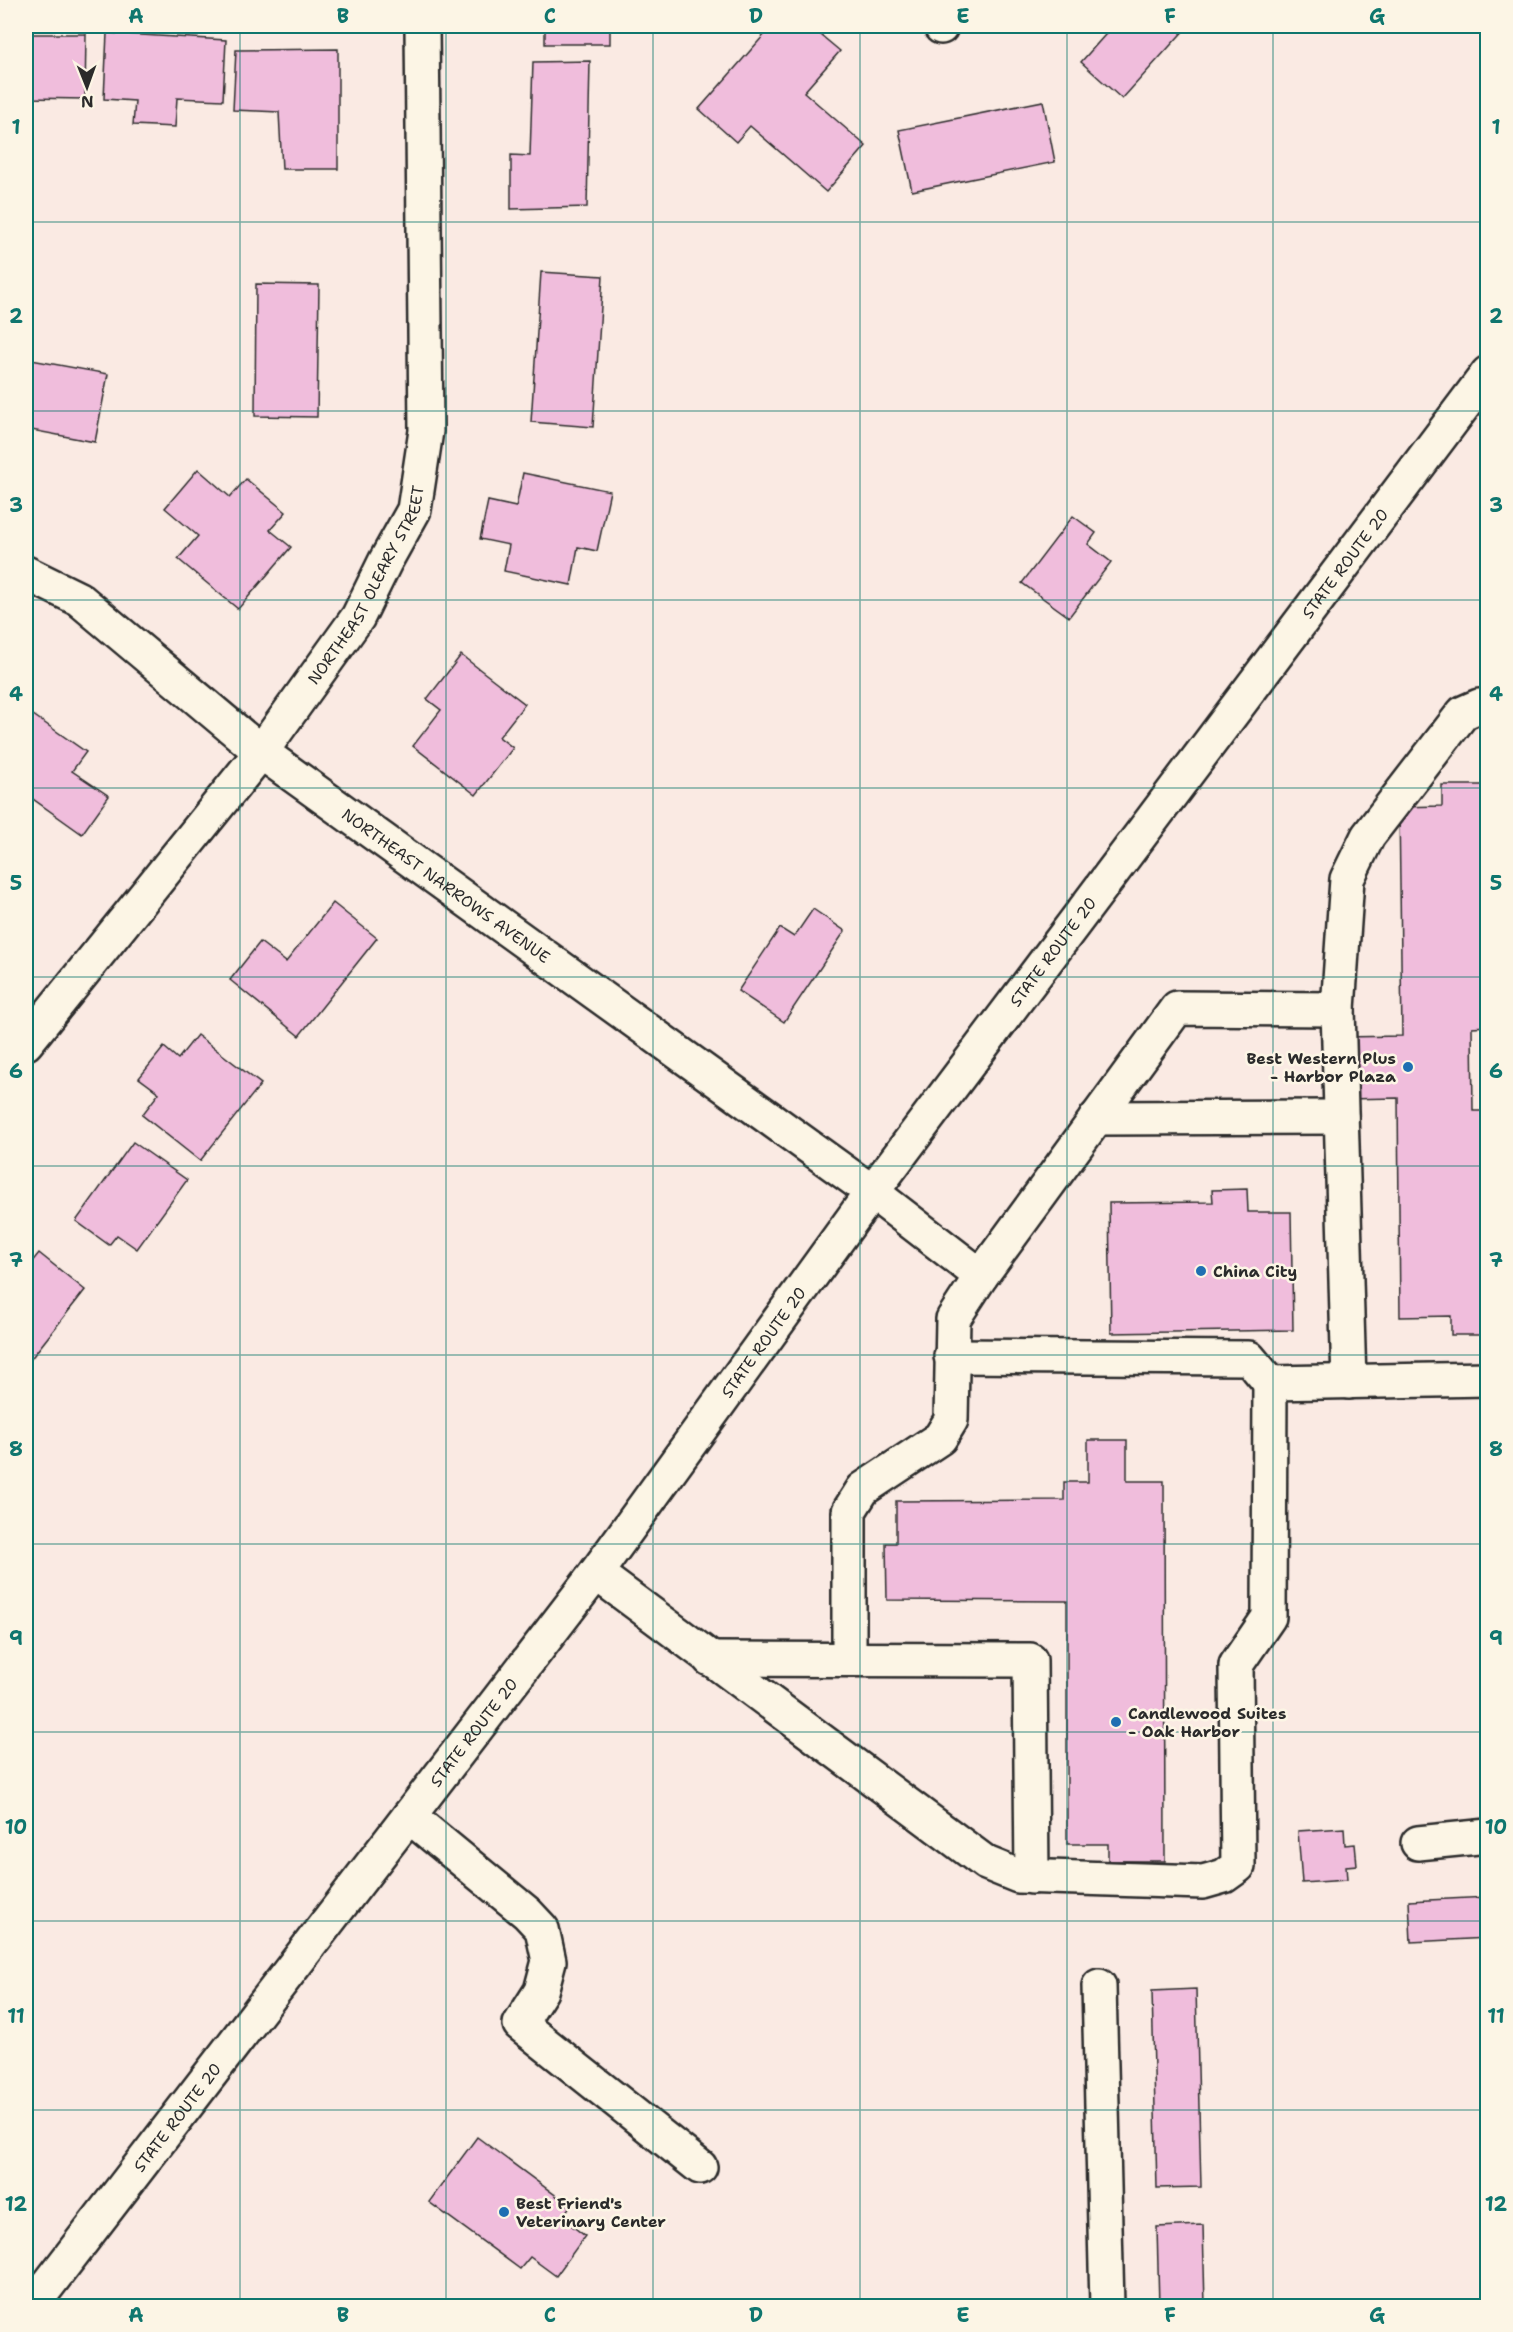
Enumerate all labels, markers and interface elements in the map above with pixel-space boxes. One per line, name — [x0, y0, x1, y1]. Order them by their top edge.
text: A — [128, 3, 144, 29]
text: B — [337, 3, 349, 29]
text: C — [544, 3, 556, 29]
text: D — [749, 3, 763, 29]
text: E — [956, 3, 970, 29]
text: F — [1164, 3, 1176, 29]
text: G — [1369, 3, 1385, 29]
north arrow — [57, 57, 117, 117]
text: N — [81, 91, 94, 112]
text: 1 — [11, 114, 21, 140]
text: 1 — [1491, 114, 1501, 140]
text: 2 — [9, 303, 23, 329]
text: 2 — [1489, 303, 1503, 329]
street label: NORTHEAST OLEARY STREET — [303, 484, 428, 688]
text: 3 — [9, 492, 23, 518]
text: 3 — [1489, 492, 1503, 518]
street label: STATE ROUTE 20 — [1297, 504, 1393, 622]
text: 4 — [9, 681, 23, 707]
text: 4 — [1489, 681, 1503, 707]
street label: NORTHEAST NARROWS AVENUE — [338, 803, 554, 967]
text: 5 — [10, 870, 22, 896]
text: 5 — [1490, 870, 1502, 896]
street label: STATE ROUTE 20 — [1005, 893, 1101, 1011]
place label: Best Western Plus - Harbor Plaza — [1246, 1048, 1396, 1087]
text: 6 — [9, 1058, 23, 1084]
text: 6 — [1489, 1058, 1503, 1084]
marker: Best Western Plus - Harbor Plaza — [1401, 1060, 1415, 1074]
text: 7 — [9, 1247, 23, 1273]
text: 7 — [1489, 1247, 1503, 1273]
place label: China City — [1213, 1261, 1297, 1282]
marker: China City — [1194, 1264, 1208, 1278]
street label: STATE ROUTE 20 — [716, 1282, 811, 1402]
text: 8 — [9, 1436, 23, 1462]
text: 8 — [1489, 1436, 1503, 1462]
text: 9 — [9, 1625, 23, 1651]
text: 9 — [1489, 1625, 1503, 1651]
street label: STATE ROUTE 20 — [425, 1673, 522, 1791]
place label: Candlewood Suites - Oak Harbor — [1128, 1703, 1286, 1742]
marker: Candlewood Suites - Oak Harbor — [1109, 1715, 1123, 1729]
text: 10 — [5, 1814, 27, 1840]
text: 10 — [1485, 1814, 1507, 1840]
text: 11 — [7, 2003, 25, 2029]
text: 11 — [1487, 2003, 1505, 2029]
street label: STATE ROUTE 20 — [129, 2059, 226, 2176]
text: 12 — [5, 2191, 27, 2217]
text: 12 — [1485, 2191, 1507, 2217]
place label: Best Friend's Veterinary Center — [516, 2193, 666, 2232]
marker: Best Friend's Veterinary Center — [497, 2205, 511, 2219]
text: A — [128, 2302, 144, 2328]
text: B — [337, 2302, 349, 2328]
text: C — [544, 2302, 556, 2328]
text: D — [749, 2302, 763, 2328]
text: E — [956, 2302, 970, 2328]
text: F — [1164, 2302, 1176, 2328]
text: G — [1369, 2302, 1385, 2328]

